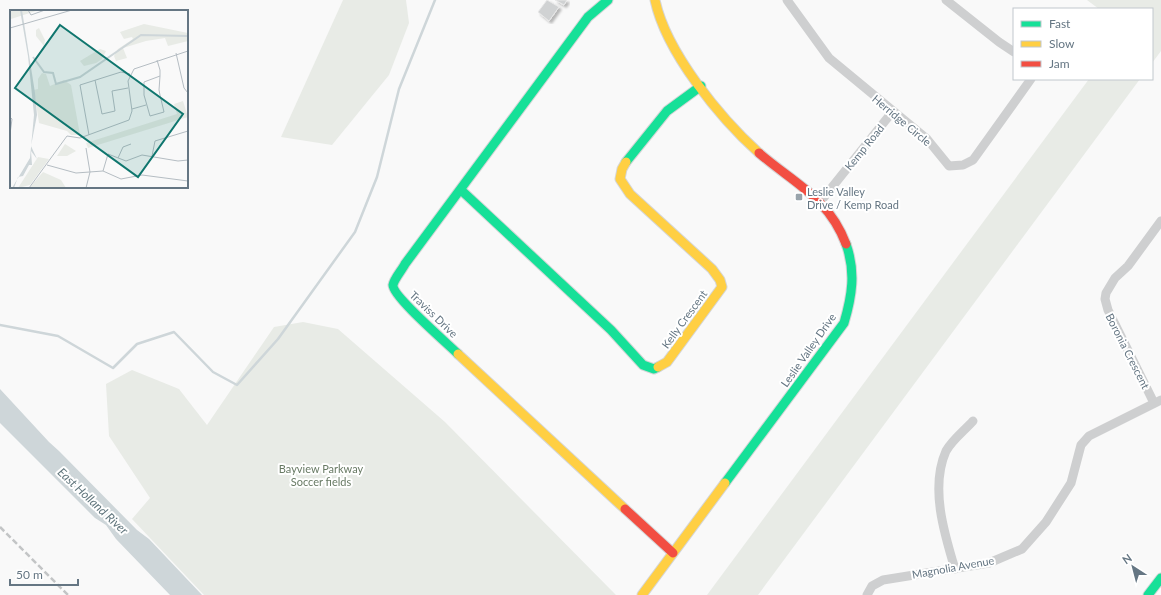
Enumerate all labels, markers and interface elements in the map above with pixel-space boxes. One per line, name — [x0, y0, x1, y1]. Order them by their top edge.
legend — [1013, 8, 1153, 80]
inset map — [10, 10, 188, 188]
text: Fast — [1049, 16, 1071, 31]
text: Slow — [1049, 36, 1075, 51]
text: Jam — [1049, 56, 1070, 71]
street label: Herridge Circle — [870, 92, 934, 148]
street label: Kemp Road — [842, 121, 886, 173]
place label: Leslie Valley Drive / Kemp Road — [807, 185, 899, 211]
marker: Leslie Valley Drive / Kemp Road — [794, 192, 804, 202]
street label: Kelly Crescent — [659, 287, 709, 351]
street label: Traviss Drive — [407, 288, 461, 340]
street label: Leslie Valley Drive — [778, 311, 838, 389]
street label: Boronia Crescent — [1103, 311, 1153, 391]
park label: Bayview Parkway Soccer fields — [279, 462, 364, 488]
water label: East Holland River — [55, 464, 132, 538]
north arrow — [1113, 547, 1153, 587]
text: N — [1120, 551, 1134, 566]
street label: Magnolia Avenue — [911, 553, 995, 581]
scale bar — [10, 561, 78, 587]
text: 50 m — [16, 567, 43, 582]

